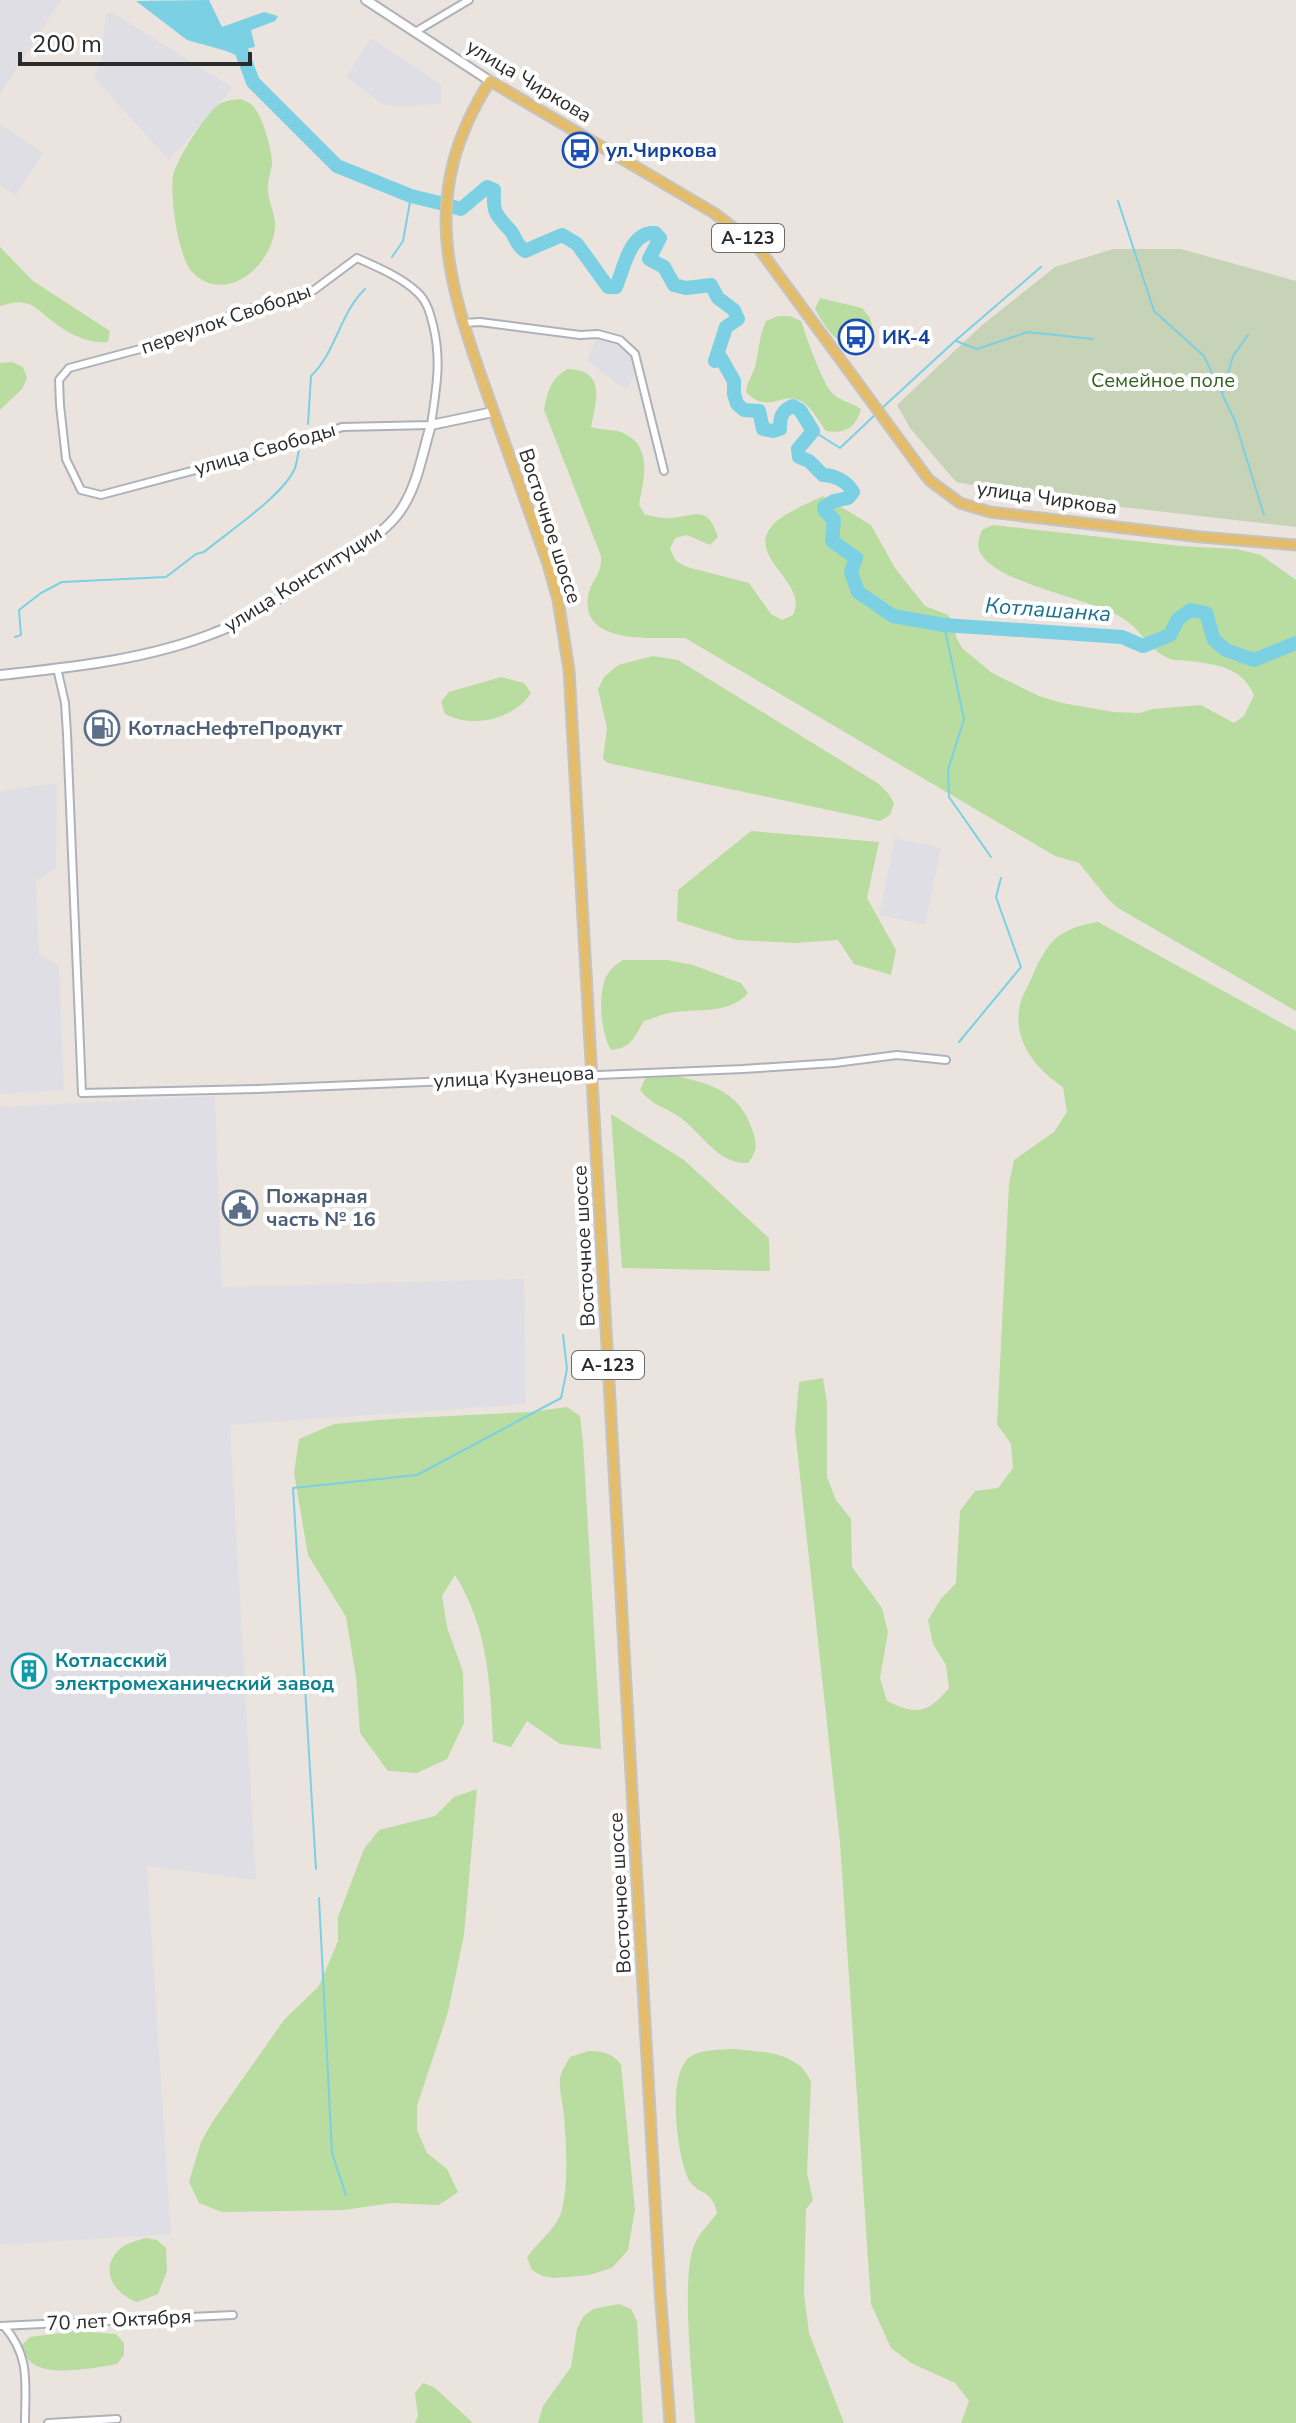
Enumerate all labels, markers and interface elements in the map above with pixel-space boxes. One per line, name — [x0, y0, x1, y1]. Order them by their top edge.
scale bar — [20, 16, 250, 66]
text: 200 m — [32, 28, 102, 60]
street label: улица Чиркова — [461, 33, 597, 129]
bus stop icon: ул.Чиркова — [561, 131, 599, 169]
place label: ул.Чиркова — [606, 137, 717, 164]
road number: А-123 — [712, 224, 784, 252]
street label: переулок Свободы — [137, 277, 315, 361]
bus stop icon: ИК-4 — [837, 318, 875, 356]
place label: ИК-4 — [882, 324, 930, 351]
park label: Семейное поле — [1091, 367, 1235, 394]
street label: улица Свободы — [191, 416, 339, 482]
street label: Восточное шоссе — [512, 445, 588, 607]
street label: улица Чиркова — [975, 475, 1119, 521]
street label: улица Конституции — [219, 519, 387, 639]
water label: Котлашанка — [984, 591, 1112, 629]
fuel station icon: КотласНефтеПродукт — [83, 709, 121, 747]
place label: КотласНефтеПродукт — [128, 715, 343, 742]
street label: улица Кузнецова — [433, 1059, 595, 1095]
street label: Восточное шоссе — [566, 1165, 602, 1327]
place label: Пожарная часть № 16 — [266, 1183, 376, 1233]
public building icon: Пожарная часть № 16 — [221, 1189, 259, 1227]
road number: А-123 — [572, 1351, 644, 1379]
place label: Котласский электромеханический завод — [55, 1647, 334, 1697]
building icon: Котласский электромеханический завод — [10, 1652, 48, 1690]
street label: Восточное шоссе — [602, 1812, 638, 1974]
street label: 70 лет Октября — [46, 2303, 192, 2337]

